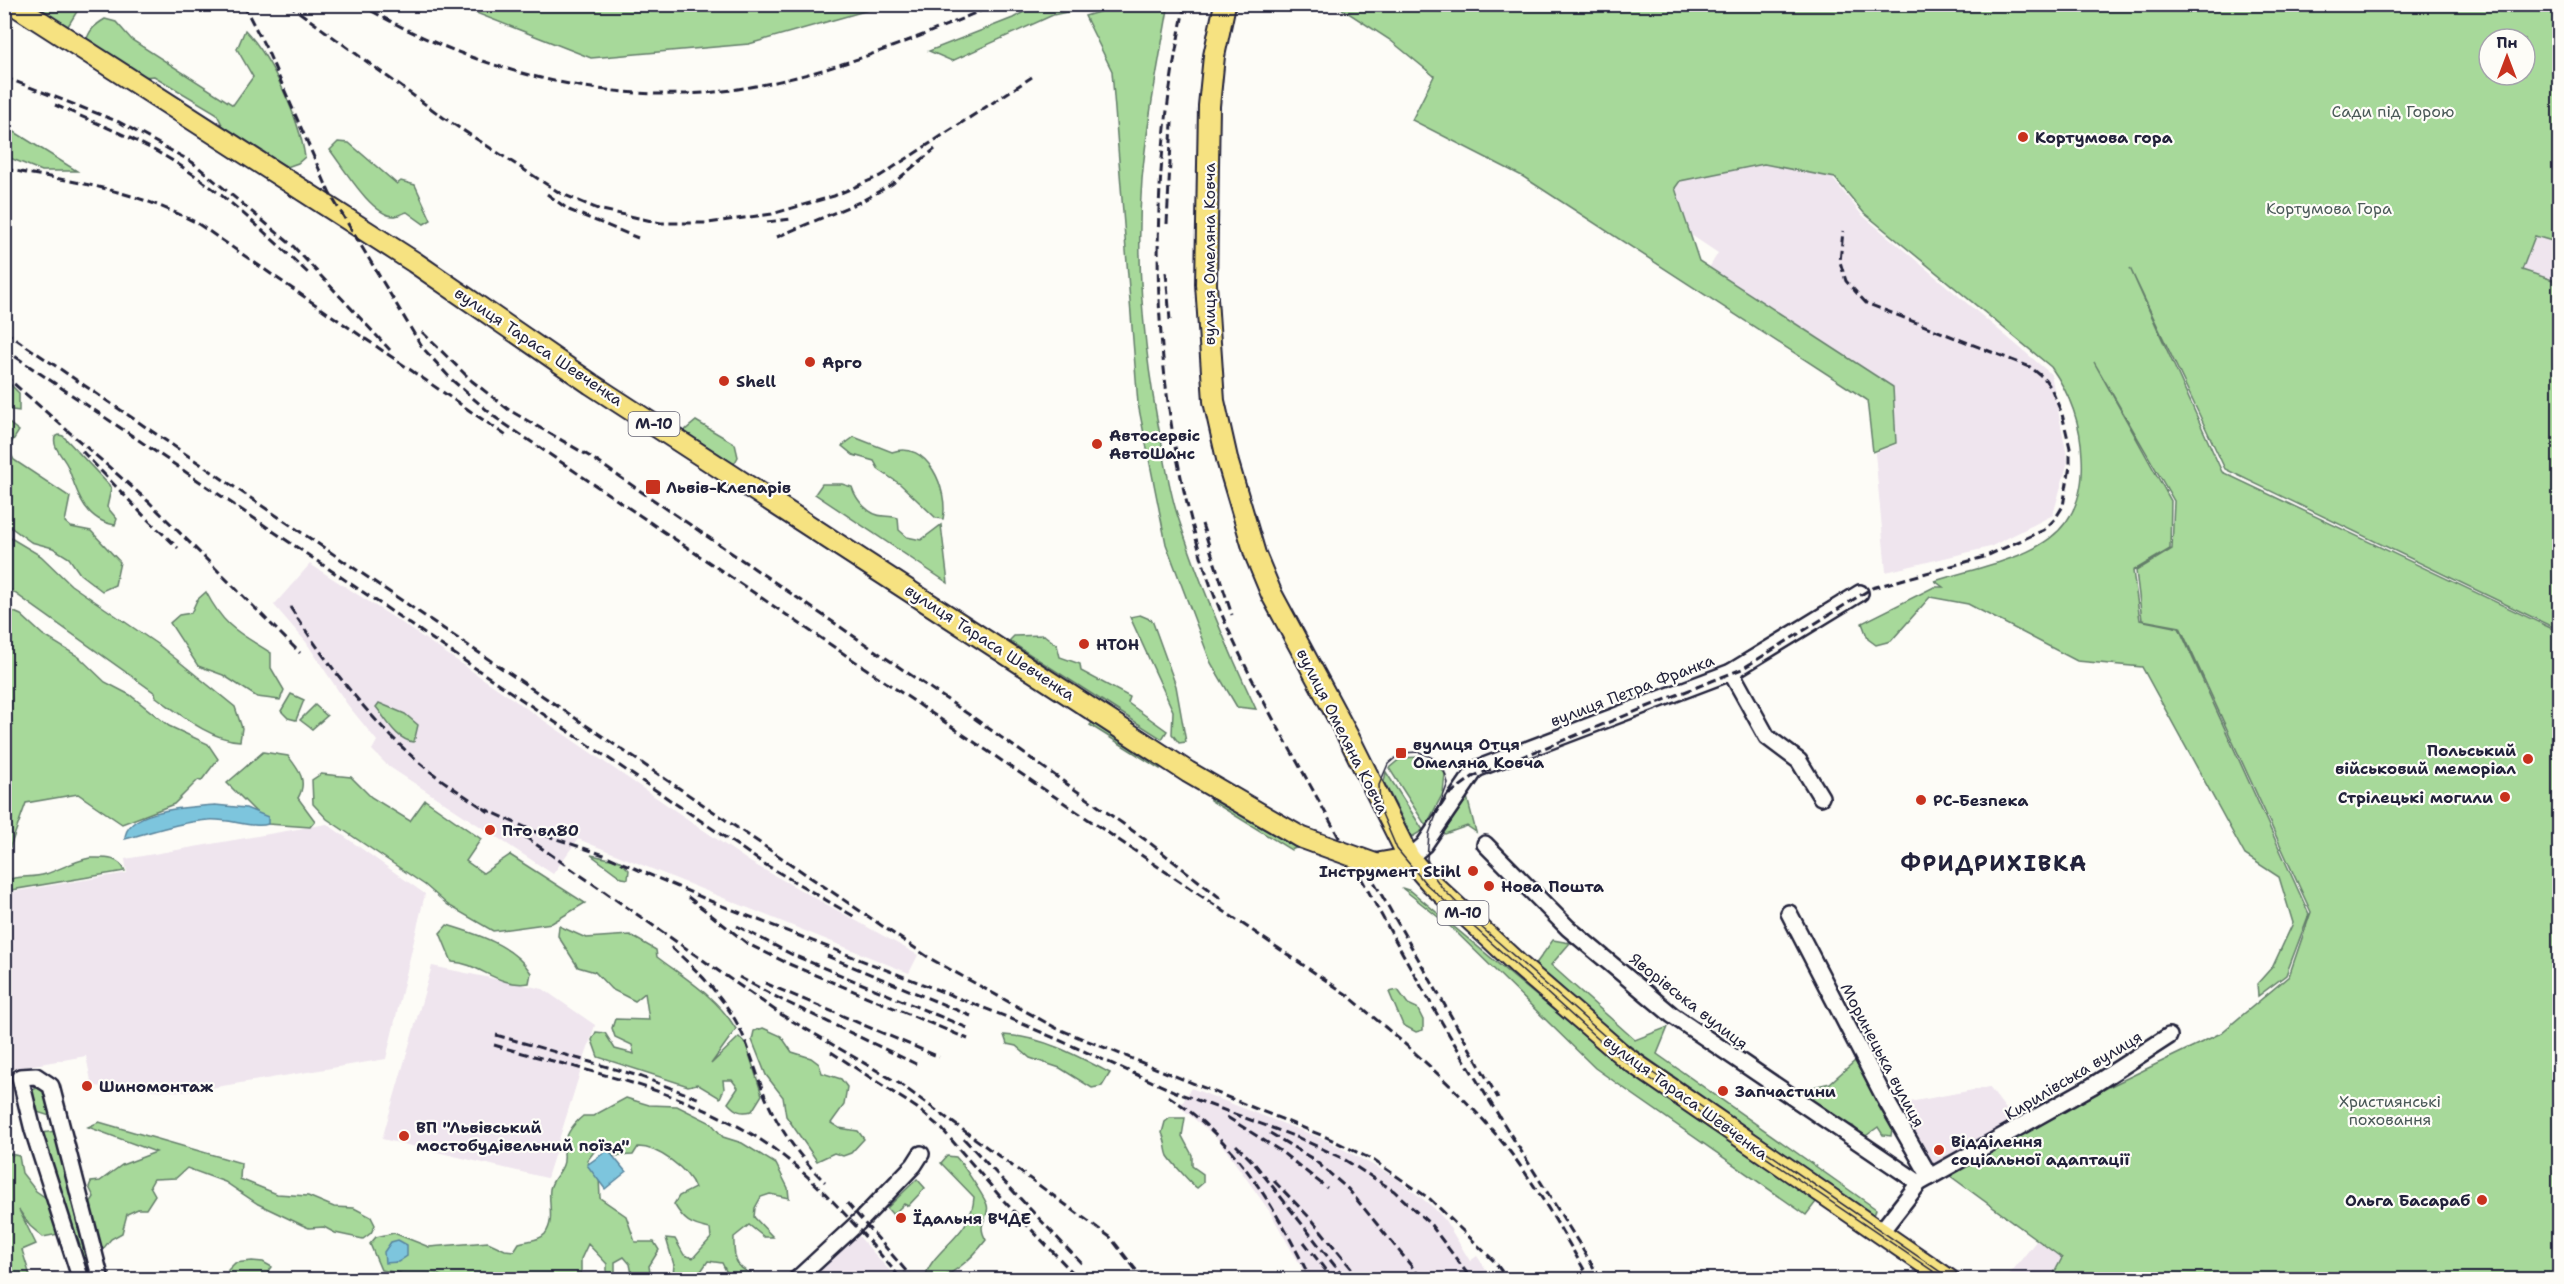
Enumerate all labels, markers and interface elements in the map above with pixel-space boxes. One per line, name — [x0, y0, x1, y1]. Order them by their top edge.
north arrow — [2477, 27, 2537, 87]
text: Пн — [2496, 32, 2518, 53]
park label: Сади під Горою — [2332, 101, 2454, 122]
place label: Кортумова гора — [2035, 127, 2173, 148]
marker: Кортумова гора — [2016, 130, 2030, 144]
street label: вулиця Омеляна Ковча — [1199, 163, 1220, 345]
park label: Кортумова Гора — [2266, 198, 2392, 219]
street label: вулиця Тараса Шевченка — [450, 282, 627, 411]
place label: Арго — [822, 352, 862, 373]
marker: Арго — [803, 355, 817, 369]
place label: Shell — [736, 371, 777, 392]
marker: Shell — [717, 374, 731, 388]
road number: М-10 — [628, 412, 680, 436]
place label: Автосервіс АвтоШанс — [1109, 425, 1200, 464]
marker: Автосервіс АвтоШанс — [1090, 437, 1104, 451]
place label: Львів-Клепарів — [666, 477, 791, 498]
marker: Львів-Клепарів — [644, 478, 662, 496]
street label: вулиця Тараса Шевченка — [901, 579, 1079, 705]
place label: НТОН — [1096, 634, 1139, 655]
marker: НТОН — [1077, 637, 1091, 651]
street label: вулиця Омеляна Ковча — [1292, 645, 1393, 817]
street label: вулиця Петра Франка — [1547, 650, 1717, 731]
place label: вулиця Отця Омеляна Ковча — [1413, 734, 1544, 773]
place label: Польський військовий меморіал — [2335, 740, 2516, 779]
marker: вулиця Отця Омеляна Ковча — [1394, 746, 1408, 760]
marker: Польський військовий меморіал — [2521, 752, 2535, 766]
place label: Стрілецькі могили — [2338, 787, 2493, 808]
place label: РС-Безпека — [1933, 790, 2028, 811]
marker: Стрілецькі могили — [2498, 790, 2512, 804]
marker: РС-Безпека — [1914, 793, 1928, 807]
place label: Пто вл80 — [502, 820, 579, 841]
marker: Пто вл80 — [483, 823, 497, 837]
district label: ФРИДРИХІВКА — [1900, 849, 2088, 878]
place label: Інструмент Stihl — [1319, 861, 1461, 882]
marker: Інструмент Stihl — [1466, 864, 1480, 878]
place label: Нова Пошта — [1501, 876, 1604, 897]
marker: Нова Пошта — [1482, 879, 1496, 893]
road number: М-10 — [1438, 901, 1488, 925]
street label: Яворівська вулиця — [1625, 948, 1752, 1054]
street label: Моринецька вулиця — [1836, 980, 1929, 1131]
street label: Кирилівська вулиця — [2001, 1026, 2146, 1125]
street label: вулиця Тараса Шевченка — [1599, 1030, 1772, 1164]
place label: Шиномонтаж — [99, 1076, 214, 1097]
marker: Шиномонтаж — [80, 1079, 94, 1093]
place label: Запчастини — [1735, 1081, 1836, 1102]
marker: Запчастини — [1716, 1084, 1730, 1098]
park label: Християнські поховання — [2339, 1091, 2441, 1130]
place label: ВП "Львівський мостобудівельний поїзд" — [416, 1117, 630, 1156]
marker: ВП "Львівський мостобудівельний поїзд" — [397, 1129, 411, 1143]
place label: Відділення соціальної адаптації — [1951, 1131, 2131, 1170]
marker: Відділення соціальної адаптації — [1932, 1143, 1946, 1157]
place label: Ольга Басараб — [2345, 1190, 2470, 1211]
marker: Ольга Басараб — [2475, 1193, 2489, 1207]
place label: Їдальня ВЧДЕ — [913, 1208, 1031, 1229]
marker: Їдальня ВЧДЕ — [894, 1211, 908, 1225]

